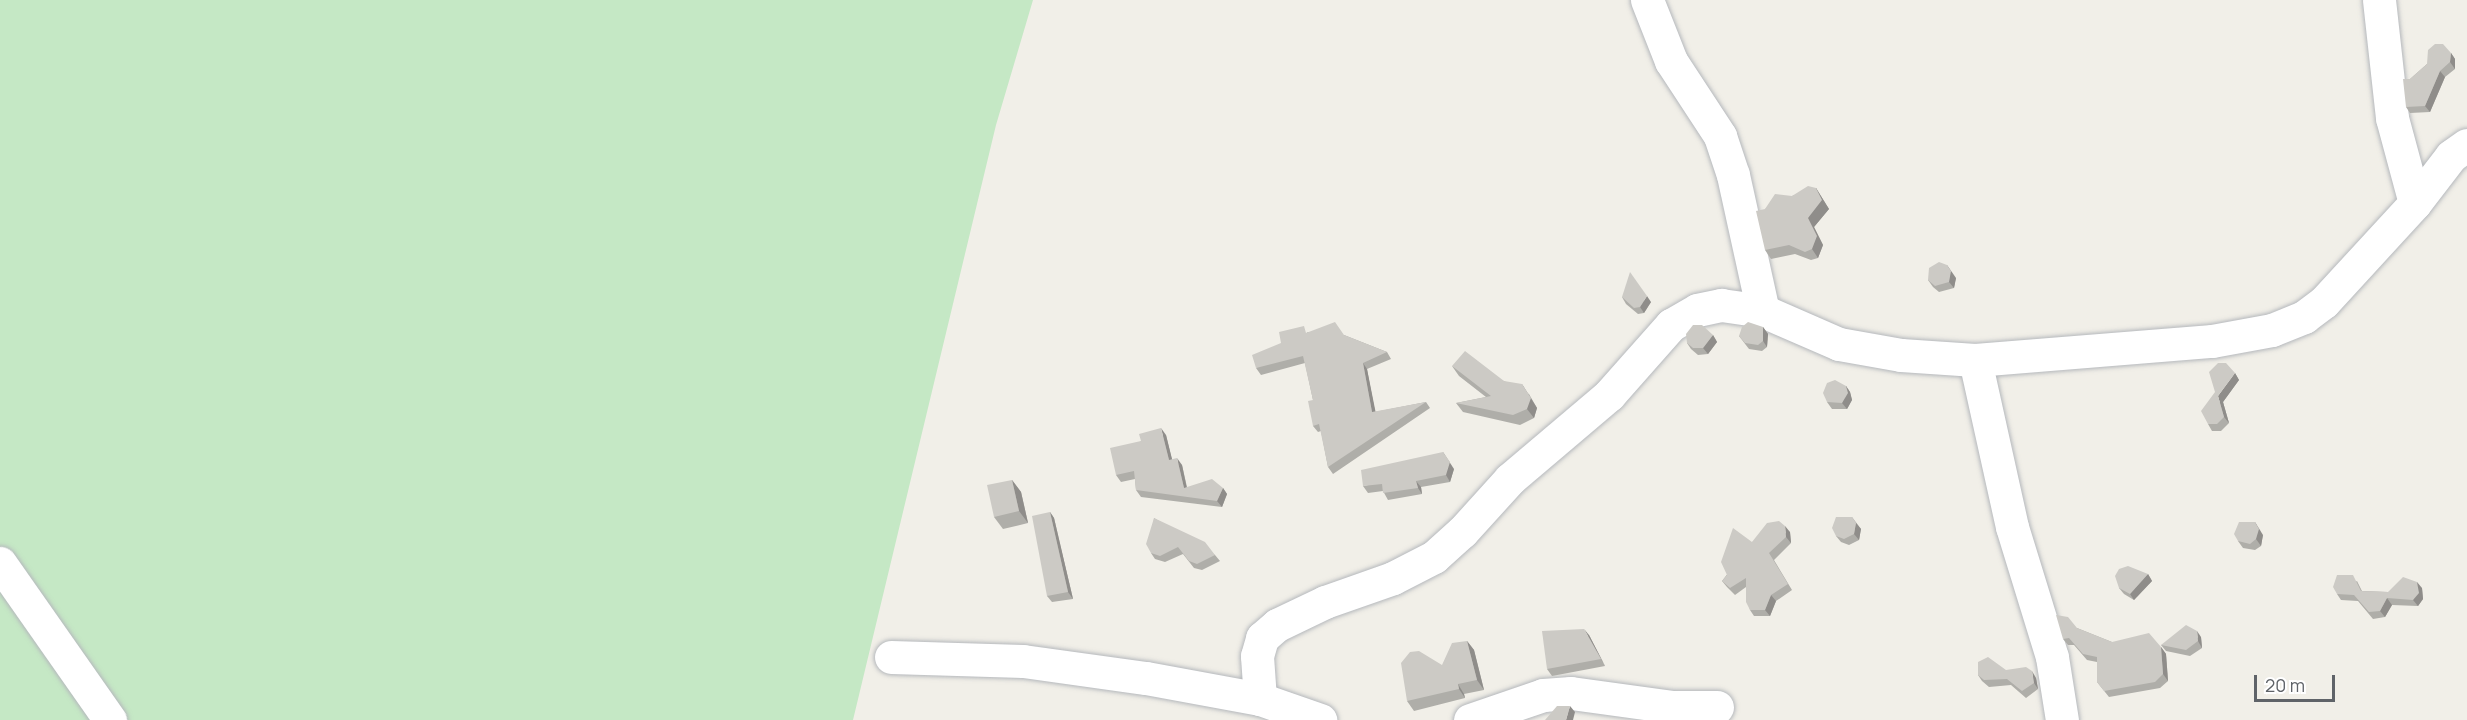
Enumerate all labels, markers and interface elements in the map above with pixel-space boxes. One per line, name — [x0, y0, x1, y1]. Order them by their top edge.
scale bar — [2257, 663, 2338, 701]
text: 20 m — [2265, 673, 2305, 697]

